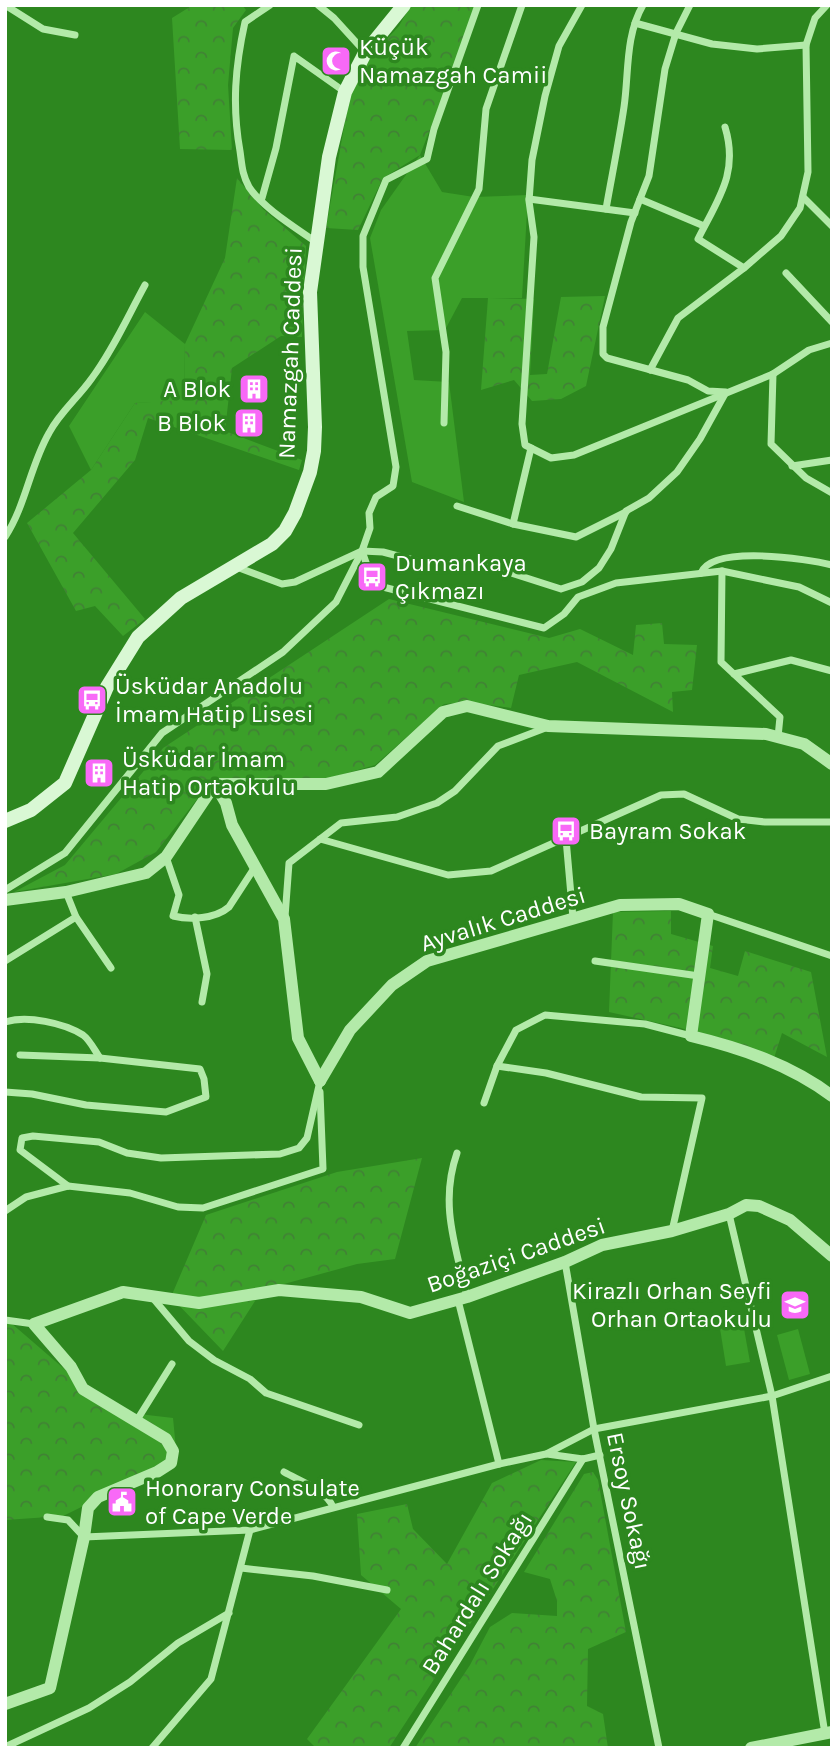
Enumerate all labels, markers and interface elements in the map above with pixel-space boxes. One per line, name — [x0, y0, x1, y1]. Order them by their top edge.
place label: Küçük Namazgah Camii — [359, 33, 547, 89]
mosque icon: Küçük Namazgah Camii — [319, 44, 353, 78]
street label: Namazgah Caddesi — [272, 247, 308, 459]
building icon: A Blok — [237, 372, 271, 406]
place label: A Blok — [163, 375, 231, 403]
building icon: B Blok — [232, 406, 266, 440]
place label: B Blok — [157, 409, 226, 437]
place label: Dumankaya Çıkmazı — [395, 549, 527, 605]
bus stop icon: Dumankaya Çıkmazı — [355, 560, 389, 594]
place label: Üsküdar Anadolu İmam Hatip Lisesi — [115, 672, 314, 728]
bus stop icon: Üsküdar Anadolu İmam Hatip Lisesi — [75, 683, 109, 717]
place label: Üsküdar İmam Hatip Ortaokulu — [122, 745, 296, 801]
building icon: Üsküdar İmam Hatip Ortaokulu — [82, 756, 116, 790]
bus stop icon: Bayram Sokak — [549, 814, 583, 848]
place label: Bayram Sokak — [589, 817, 746, 845]
street label: Ayvalık Caddesi — [417, 881, 589, 957]
street label: Boğaziçi Caddesi — [423, 1211, 609, 1299]
place label: Kirazlı Orhan Seyfi Orhan Ortaokulu — [572, 1277, 772, 1333]
school or university icon: Kirazlı Orhan Seyfi Orhan Ortaokulu — [778, 1288, 812, 1322]
street label: Ersoy Sokağı — [601, 1430, 657, 1572]
place label: Honorary Consulate of Cape Verde — [145, 1474, 360, 1530]
public building icon: Honorary Consulate of Cape Verde — [105, 1485, 139, 1519]
street label: Bahardalı Sokağı — [416, 1506, 538, 1680]

